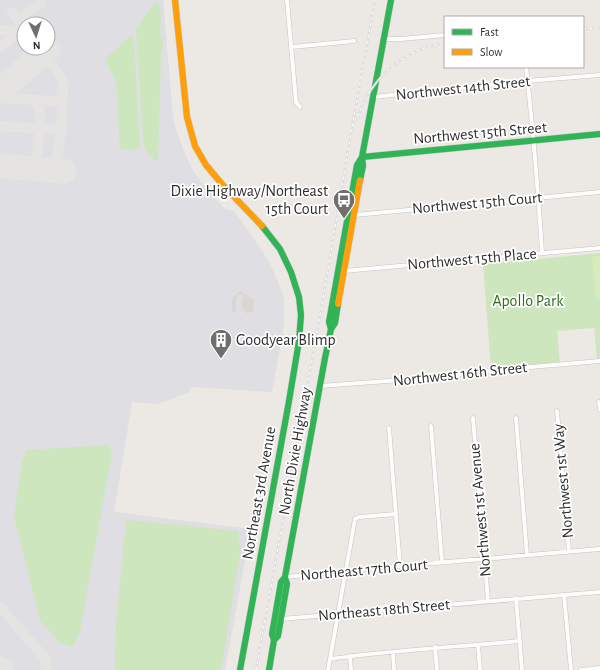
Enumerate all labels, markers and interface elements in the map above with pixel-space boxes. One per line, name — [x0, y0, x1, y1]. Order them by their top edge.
north arrow — [16, 16, 56, 56]
legend — [444, 16, 584, 68]
text: Fast — [480, 26, 499, 38]
text: N — [32, 40, 41, 51]
text: Slow — [480, 46, 502, 58]
street label: Northwest 14th Street — [395, 73, 531, 103]
street label: Northwest 15th Street — [412, 119, 548, 147]
place label: Dixie Highway/Northeast 15th Court — [170, 183, 328, 217]
bus stop icon: Dixie Highway/Northeast 15th Court — [331, 187, 357, 220]
street label: Northwest 15th Court — [411, 189, 543, 217]
street label: Northwest 15th Place — [407, 245, 537, 273]
park label: Apollo Park — [493, 293, 564, 309]
building icon: Goodyear Blimp — [208, 327, 234, 360]
place label: Goodyear Blimp — [236, 332, 336, 349]
street label: Northwest 16th Street — [392, 359, 528, 389]
street label: North Dixie Highway — [276, 386, 315, 516]
street label: Northwest 1st Way — [550, 423, 577, 539]
street label: Northeast 3rd Avenue — [239, 425, 279, 561]
street label: Northwest 1st Avenue — [466, 443, 494, 577]
street label: Northeast 17th Court — [300, 556, 428, 584]
street label: Northeast 18th Street — [317, 596, 451, 624]

